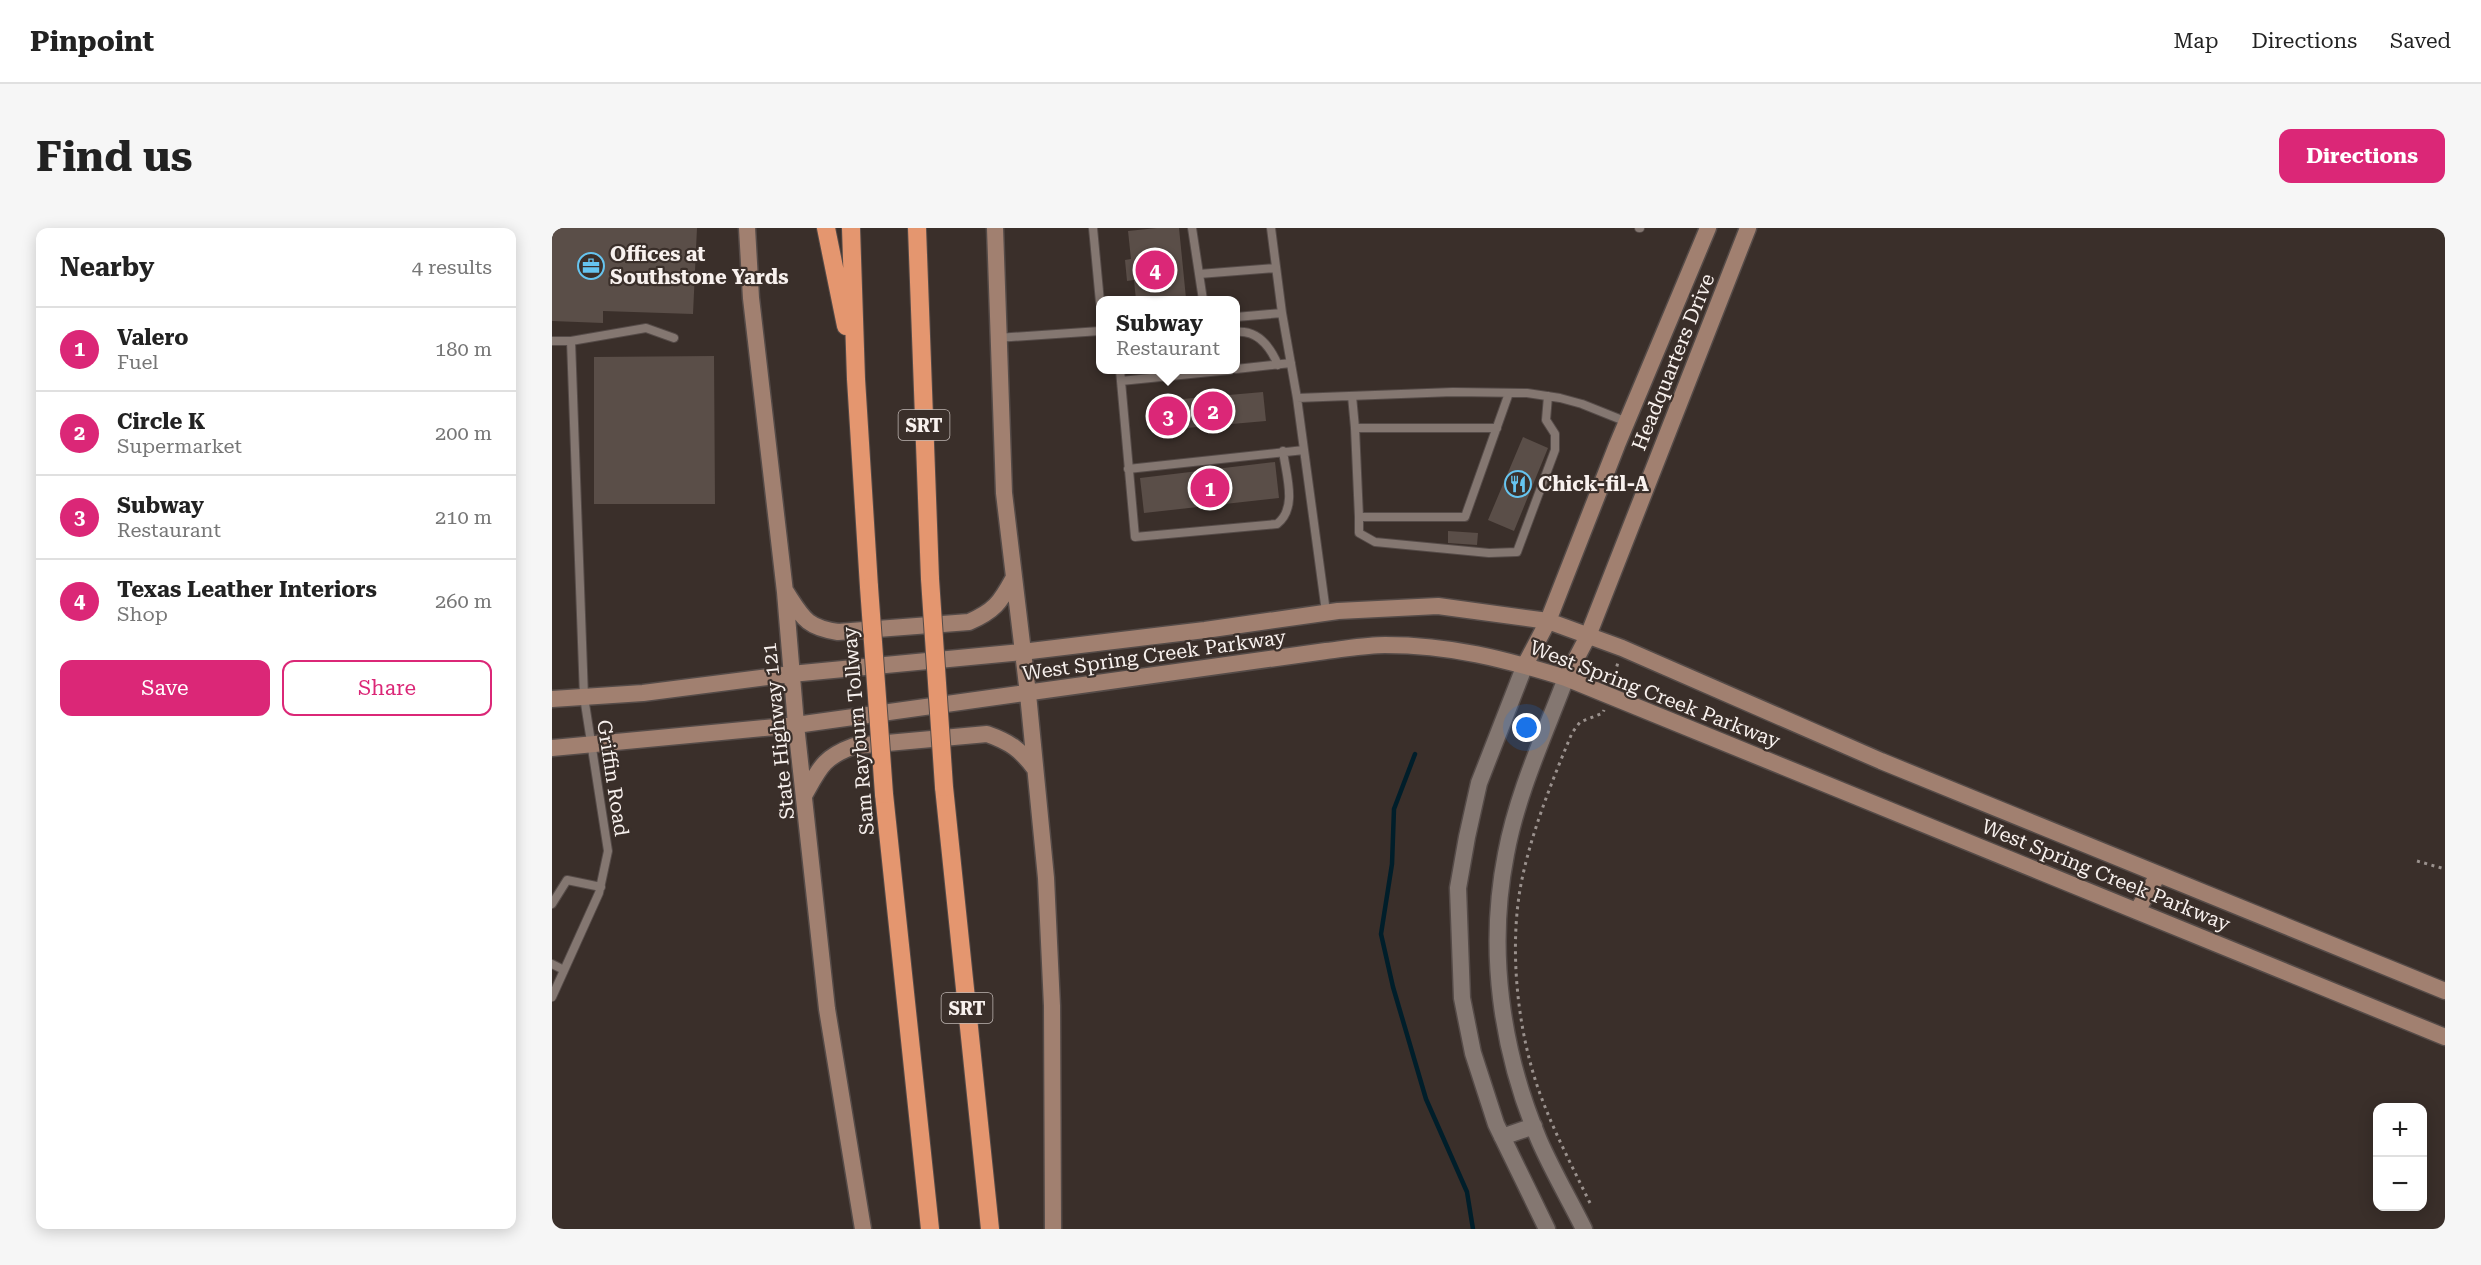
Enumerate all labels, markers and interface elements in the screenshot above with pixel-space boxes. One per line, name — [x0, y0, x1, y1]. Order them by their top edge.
text: Pinpoint — [30, 25, 154, 58]
text: Map — [2174, 29, 2218, 53]
text: Directions — [2251, 29, 2357, 53]
text: Saved — [2390, 29, 2451, 53]
button: Directions — [2279, 129, 2445, 183]
text: Find us — [36, 132, 193, 181]
place label: Offices at Southstone Yards — [610, 242, 788, 289]
pin: 4 — [1136, 248, 1174, 292]
office icon: Offices at Southstone Yards — [576, 251, 606, 281]
text: Nearby — [60, 252, 154, 282]
text: 4 results — [412, 255, 492, 279]
street label: Headquarters Drive — [1627, 270, 1719, 454]
popup — [1096, 296, 1240, 374]
text: Subway — [1116, 311, 1203, 336]
text: Valero — [117, 325, 189, 350]
text: Restaurant — [1116, 336, 1220, 360]
text: 1 — [74, 337, 85, 361]
text: 180 m — [435, 337, 492, 361]
text: Fuel — [117, 350, 158, 374]
pin: 2 — [1194, 388, 1232, 434]
pin: 3 — [1148, 394, 1188, 438]
text: Circle K — [117, 409, 205, 434]
road number: SRT — [898, 410, 950, 440]
text: 2 — [74, 421, 85, 445]
text: 200 m — [435, 421, 492, 445]
text: Supermarket — [117, 434, 242, 458]
pin: 1 — [1190, 466, 1230, 510]
restaurant icon: Chick-fil-A — [1503, 469, 1533, 499]
place label: Chick-fil-A — [1538, 472, 1650, 496]
text: Subway — [117, 493, 204, 518]
text: 3 — [74, 505, 85, 529]
text: 210 m — [435, 505, 492, 529]
text: Restaurant — [117, 518, 221, 542]
text: Texas Leather Interiors — [117, 577, 377, 602]
text: 4 — [74, 589, 85, 613]
text: 260 m — [435, 589, 492, 613]
text: Shop — [117, 602, 168, 626]
street label: West Spring Creek Parkway — [1021, 625, 1288, 685]
street label: Sam Rayburn Tollway — [837, 626, 879, 836]
street label: West Spring Creek Parkway — [1526, 635, 1784, 753]
street label: State Highway 121 — [757, 641, 799, 821]
button: Save — [60, 660, 270, 716]
button: Share — [282, 660, 492, 716]
your location — [1512, 713, 1541, 742]
street label: Griffin Road — [592, 718, 634, 838]
street label: West Spring Creek Parkway — [1978, 814, 2234, 936]
road number: SRT — [942, 993, 992, 1023]
map controls — [2373, 1103, 2427, 1211]
button: + — [2373, 1103, 2427, 1157]
button: − — [2373, 1157, 2427, 1211]

